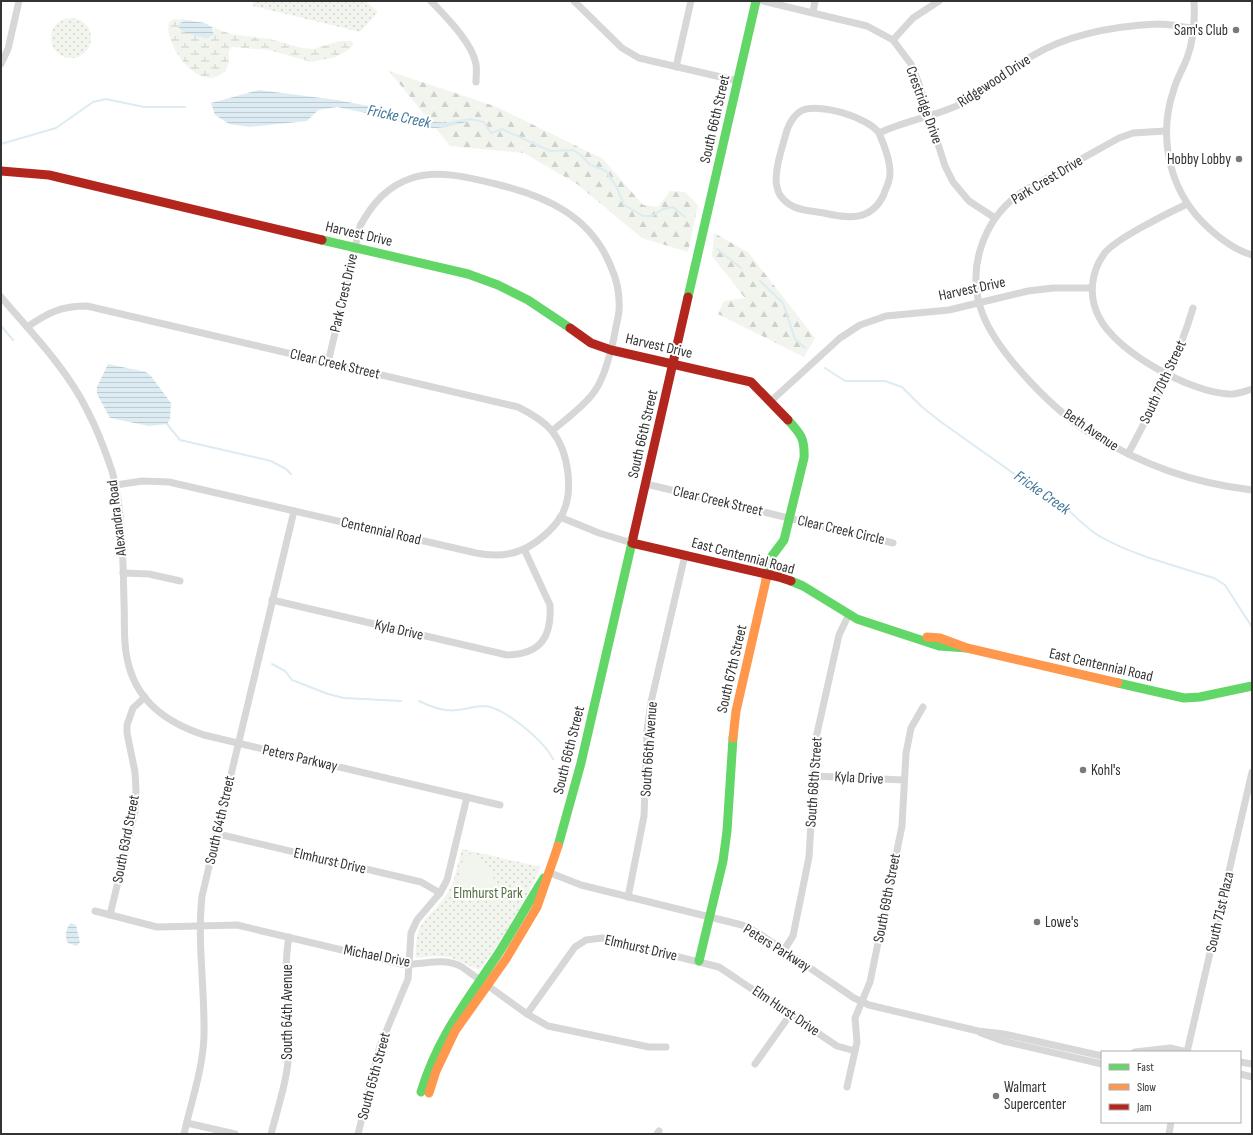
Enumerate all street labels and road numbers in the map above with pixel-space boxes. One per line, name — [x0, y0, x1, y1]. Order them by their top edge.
street label: Ridgewood Drive — [954, 50, 1034, 112]
street label: Crestridge Drive — [901, 64, 947, 146]
street label: South 66th Street — [696, 72, 735, 165]
street label: Park Crest Drive — [1008, 151, 1086, 209]
street label: Harvest Drive — [324, 217, 394, 251]
street label: Park Crest Drive — [326, 252, 362, 334]
street label: Harvest Drive — [937, 273, 1007, 305]
street label: Harvest Drive — [624, 329, 694, 363]
street label: South 70th Street — [1135, 337, 1191, 427]
street label: Clear Creek Street — [288, 344, 382, 384]
street label: South 66th Street — [624, 387, 663, 480]
street label: Beth Avenue — [1060, 405, 1122, 455]
street label: Alexandra Road — [103, 479, 131, 558]
street label: Clear Creek Street — [671, 481, 765, 521]
street label: Clear Creek Circle — [796, 511, 886, 549]
street label: Centennial Road — [339, 513, 423, 549]
street label: East Centennial Road — [689, 533, 797, 579]
street label: Kyla Drive — [373, 615, 425, 645]
street label: South 67th Street — [713, 623, 751, 715]
street label: East Centennial Road — [1047, 644, 1155, 686]
street label: South 66th Avenue — [636, 701, 662, 797]
street label: South 66th Street — [549, 703, 589, 796]
street label: South 68th Street — [801, 736, 827, 828]
street label: Peters Parkway — [261, 740, 340, 776]
street label: Kyla Drive — [834, 767, 884, 789]
street label: South 64th Street — [201, 773, 240, 866]
street label: South 63rd Street — [108, 793, 144, 885]
street label: Elmhurst Drive — [292, 843, 368, 879]
street label: South 69th Street — [869, 851, 905, 944]
street label: South 71st Plaza — [1202, 870, 1239, 954]
street label: Peters Parkway — [740, 920, 815, 976]
street label: Elmhurst Drive — [603, 930, 679, 966]
street label: Michael Drive — [342, 940, 412, 972]
street label: South 64th Avenue — [278, 964, 297, 1060]
street label: Elm Hurst Drive — [749, 981, 823, 1041]
street label: South 65th Street — [353, 1030, 395, 1122]

